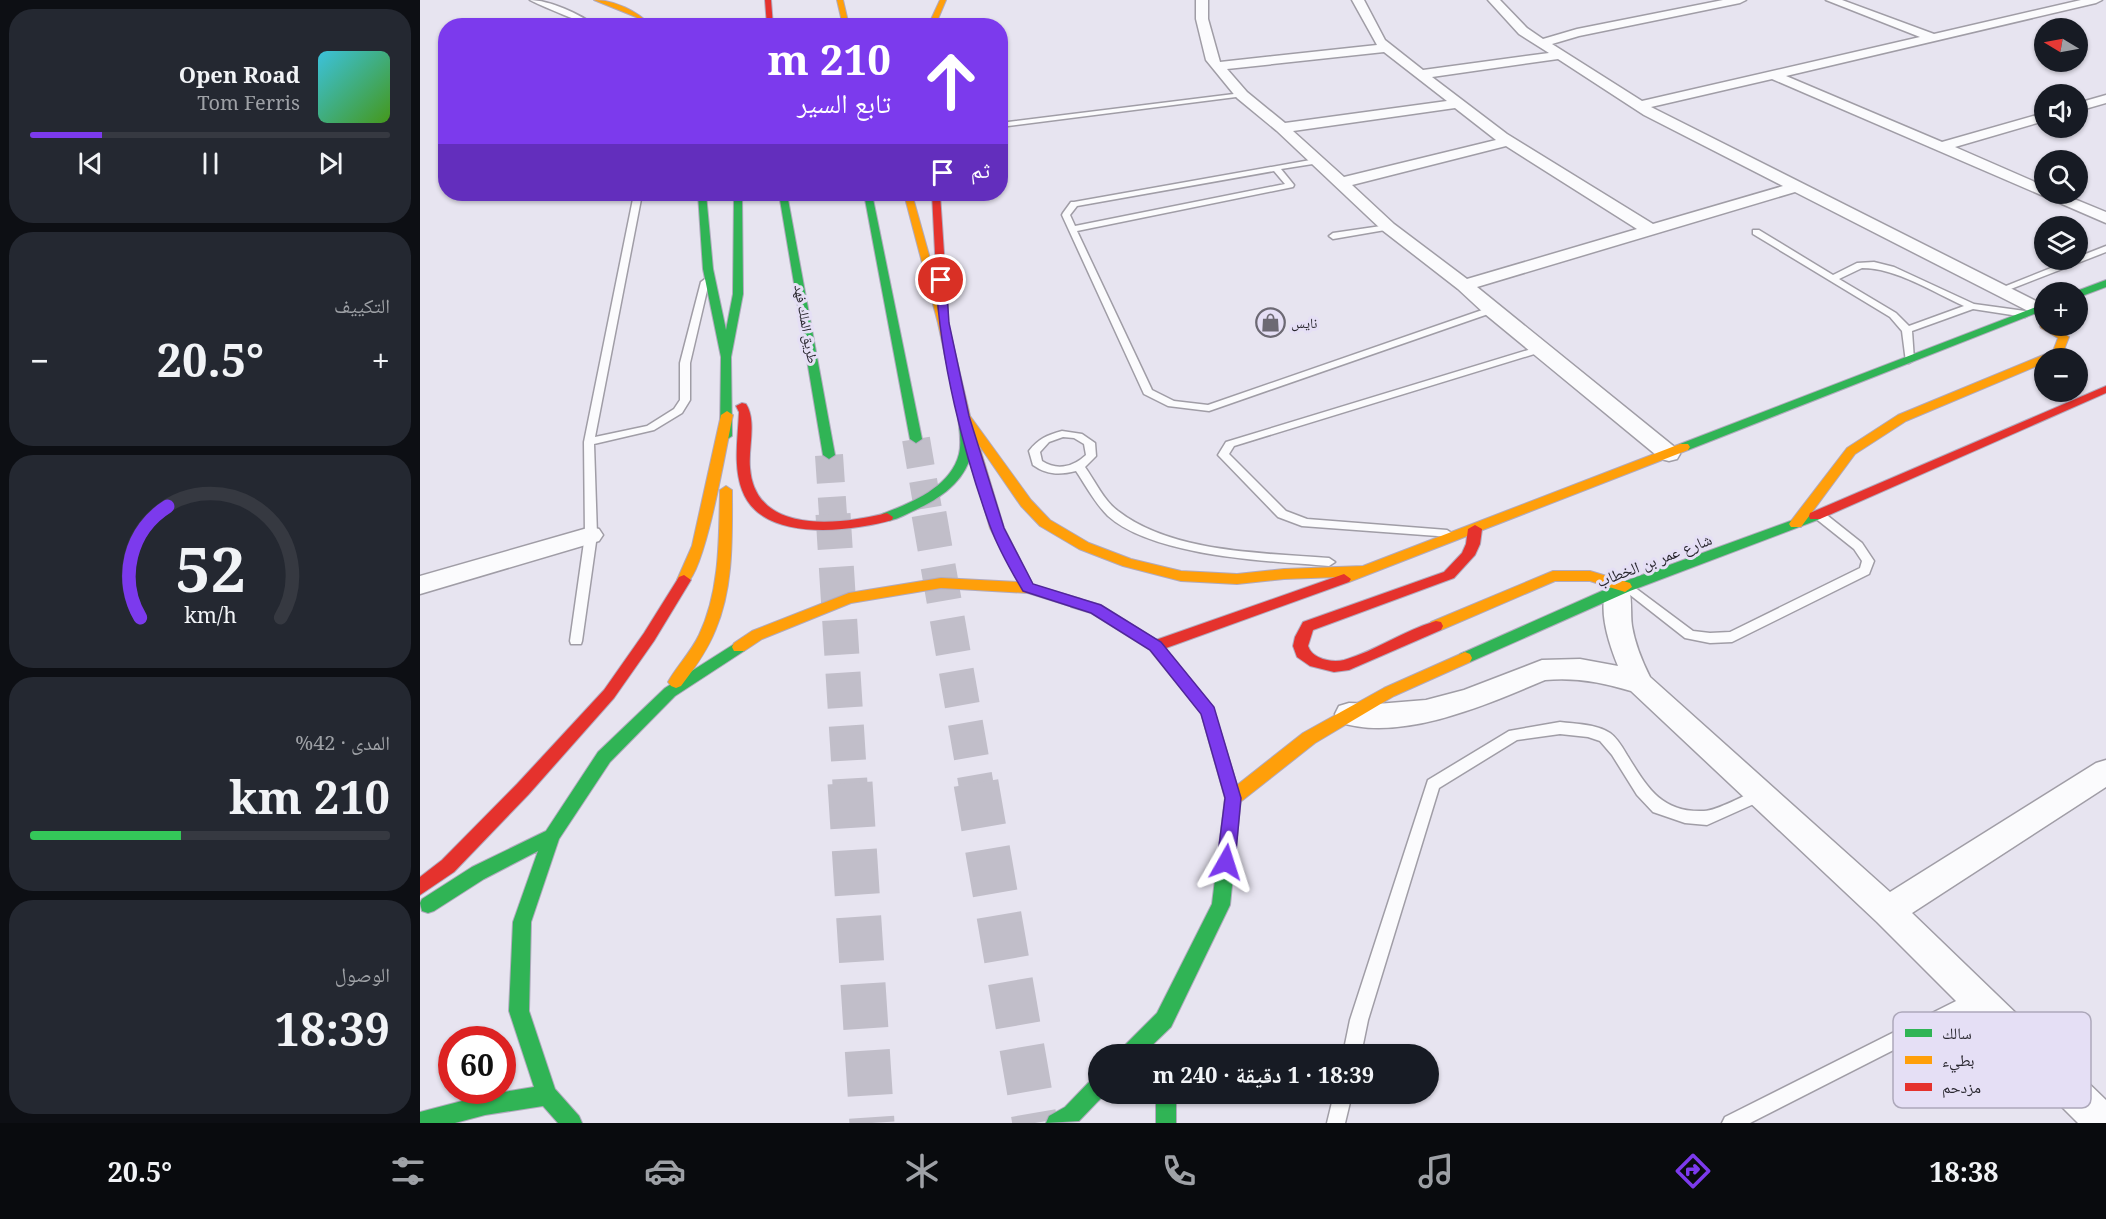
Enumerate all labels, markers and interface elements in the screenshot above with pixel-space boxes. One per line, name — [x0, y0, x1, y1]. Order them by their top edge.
north arrow — [2034, 18, 2088, 72]
map controls — [2034, 18, 2088, 402]
text: 210 m — [767, 30, 891, 87]
icon: ahead — [912, 42, 990, 120]
text: Open Road — [179, 59, 300, 89]
text: تابع السير — [797, 84, 891, 121]
button: sound — [2034, 84, 2088, 138]
text: Tom Ferris — [197, 89, 300, 116]
icon: previous — [74, 147, 107, 180]
icon: pause — [194, 147, 227, 180]
icon: next — [314, 147, 347, 180]
button: search — [2034, 150, 2088, 204]
text: ثم — [971, 154, 990, 184]
icon: arrive — [926, 156, 959, 189]
button: layers — [2034, 216, 2088, 270]
pin — [915, 254, 966, 305]
icon: arrive — [924, 263, 957, 296]
button: + — [2034, 282, 2088, 336]
street label: طريق الملك فهد — [789, 283, 823, 365]
text: التكييف — [334, 292, 390, 319]
shop icon: نايس — [1254, 307, 1286, 339]
place label: نايس — [1291, 313, 1318, 332]
text: 20.5° — [157, 329, 264, 390]
text: − — [30, 338, 49, 383]
text: + — [372, 338, 390, 383]
button: − — [2034, 348, 2088, 402]
text: 52 — [175, 526, 245, 611]
street label: شارع عمر بن الخطاب — [1593, 528, 1715, 592]
text: km/h — [184, 601, 237, 630]
text: المدى · 42% — [295, 729, 390, 756]
text: 210 km — [229, 766, 390, 827]
position arrow — [1194, 830, 1258, 894]
text: الوصول — [335, 961, 390, 988]
text: 18:39 — [275, 998, 390, 1059]
legend — [1893, 1012, 2091, 1108]
text: سالك — [1942, 1022, 1972, 1044]
speed limit sign: 60 — [438, 1026, 516, 1104]
text: بطيء — [1942, 1049, 1974, 1073]
text: 18:39 · 1 دقيقة · 240 m — [1153, 1059, 1374, 1089]
text: مزدحم — [1942, 1076, 1981, 1098]
icon: filters — [387, 1150, 429, 1192]
icon: car — [644, 1150, 686, 1192]
icon: climate — [901, 1150, 943, 1192]
icon: phone — [1158, 1150, 1200, 1192]
icon: music — [1415, 1150, 1457, 1192]
icon: directions — [1672, 1150, 1714, 1192]
text: 20.5° — [108, 1153, 172, 1190]
text: 18:38 — [1929, 1153, 1998, 1190]

